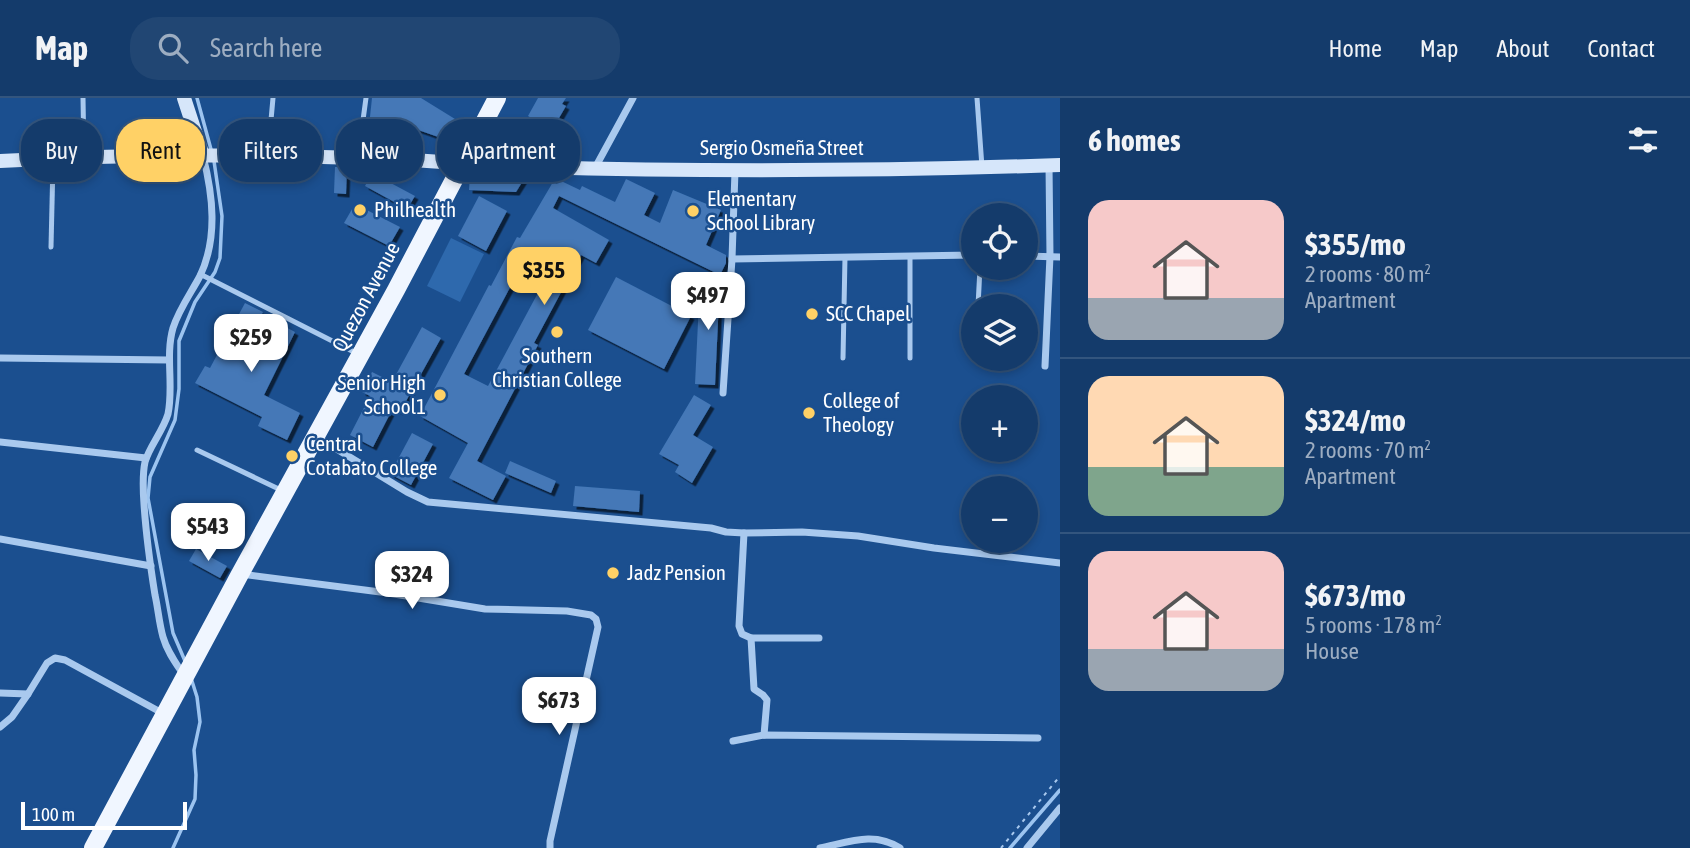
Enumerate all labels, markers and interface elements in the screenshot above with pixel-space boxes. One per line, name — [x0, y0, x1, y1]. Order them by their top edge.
search box — [130, 17, 620, 80]
text: Map — [35, 29, 88, 67]
icon: search — [154, 29, 192, 67]
text: Search here — [210, 33, 322, 63]
text: Home — [1328, 35, 1382, 62]
text: Map — [1420, 35, 1458, 62]
text: About — [1496, 35, 1549, 62]
text: Contact — [1587, 35, 1655, 62]
chip: Buy — [21, 119, 102, 182]
chip: Rent — [116, 119, 205, 182]
chip: Filters — [219, 119, 322, 182]
chip: New — [336, 119, 423, 182]
chip: Apartment — [437, 119, 580, 182]
icon: filters — [1624, 121, 1662, 159]
text: 6 homes — [1088, 123, 1181, 157]
street label: Sergio Osmeña Street — [700, 135, 864, 159]
place label: Elementary School Library — [707, 186, 816, 234]
place label: Philhealth — [374, 197, 456, 221]
marker: Philhealth — [352, 202, 368, 218]
marker: Elementary School Library — [685, 203, 701, 219]
map controls — [961, 203, 1038, 553]
button: locate — [961, 203, 1038, 280]
text: $355/mo — [1305, 227, 1406, 261]
icon: home — [1144, 228, 1228, 312]
street label: Quezon Avenue — [326, 238, 404, 355]
pin: $355 — [503, 248, 585, 307]
text: $355 — [523, 257, 565, 283]
text: 2 rooms · 80 m² — [1305, 261, 1431, 287]
pin: $497 — [667, 272, 749, 332]
text: $497 — [687, 282, 729, 308]
text: Apartment — [1305, 287, 1396, 313]
button: layers — [961, 294, 1038, 371]
place label: SCC Chapel — [826, 301, 911, 325]
marker: SCC Chapel — [804, 306, 820, 322]
pin: $259 — [210, 314, 292, 374]
text: $259 — [230, 324, 272, 350]
marker: Southern Christian College — [549, 324, 565, 340]
place label: Southern Christian College — [492, 343, 622, 391]
place label: Senior High School1 — [337, 370, 426, 418]
button: + — [961, 385, 1038, 462]
marker: Senior High School1 — [432, 387, 448, 403]
place label: College of Theology — [823, 388, 900, 436]
text: $324/mo — [1305, 403, 1406, 437]
icon: home — [1144, 404, 1228, 488]
marker: College of Theology — [801, 405, 817, 421]
place label: Central Cotabato College — [306, 431, 437, 479]
text: 2 rooms · 70 m² — [1305, 437, 1431, 463]
marker: Central Cotabato College — [284, 448, 300, 464]
text: Apartment — [1305, 463, 1396, 489]
button: − — [961, 476, 1038, 553]
pin: $543 — [167, 504, 249, 563]
text: $543 — [187, 513, 229, 539]
pin: $324 — [371, 552, 453, 611]
place label: Jadz Pension — [627, 560, 726, 584]
text: $324 — [391, 561, 433, 587]
marker: Jadz Pension — [605, 565, 621, 581]
text: $673/mo — [1305, 578, 1406, 612]
icon: home — [1144, 579, 1228, 663]
text: 5 rooms · 178 m² — [1305, 612, 1442, 638]
text: House — [1305, 638, 1359, 664]
pin: $673 — [518, 678, 600, 737]
text: $673 — [538, 687, 580, 713]
scale bar — [21, 799, 187, 831]
text: 100 m — [32, 803, 75, 825]

